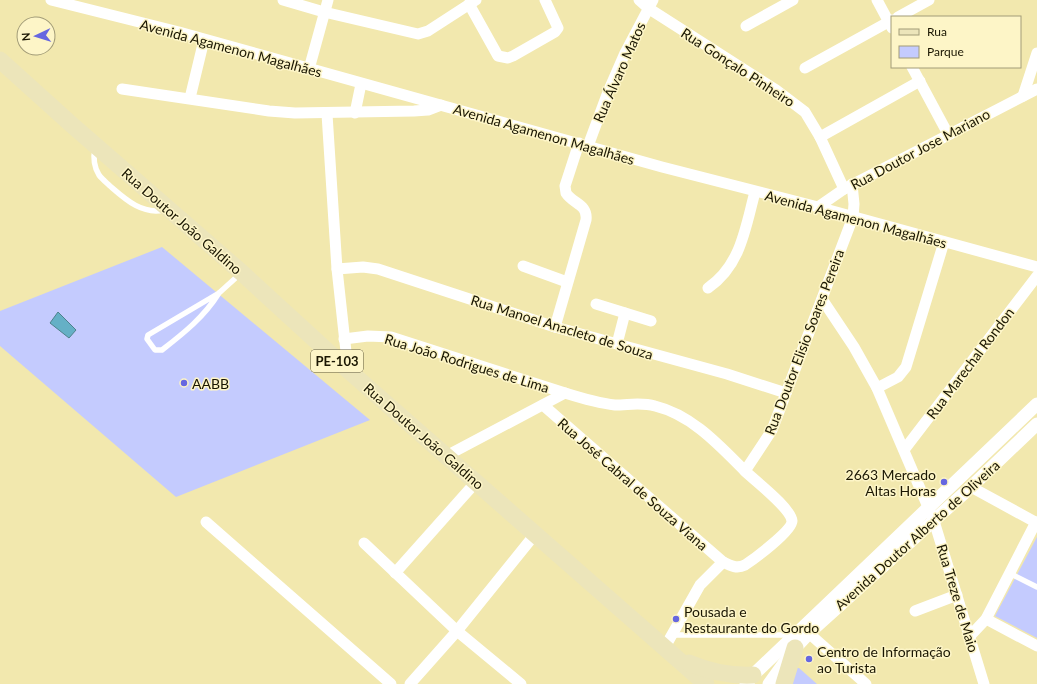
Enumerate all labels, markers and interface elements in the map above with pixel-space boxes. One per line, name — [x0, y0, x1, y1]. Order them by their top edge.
street label: Avenida Agamenon Magalhães — [138, 15, 324, 81]
north arrow — [16, 16, 56, 56]
legend — [891, 16, 1021, 68]
street label: Rua Álvaro Matos — [589, 19, 649, 125]
street label: Rua Gonçalo Pinheiro — [678, 24, 798, 110]
text: Rua — [927, 24, 947, 39]
text: N — [19, 32, 32, 41]
text: Parque — [927, 44, 964, 59]
street label: Avenida Agamenon Magalhães — [451, 100, 637, 168]
street label: Rua Doutor Jose Mariano — [847, 105, 993, 193]
street label: Rua Doutor João Galdino — [118, 164, 246, 278]
street label: Avenida Agamenon Magalhães — [763, 186, 949, 252]
street label: Rua Doutor Elisio Soares Pereira — [761, 247, 847, 437]
street label: Rua Manoel Anacleto de Souza — [469, 291, 655, 363]
street label: Rua Marechal Rondon — [923, 304, 1017, 422]
street label: Rua João Rodrigues de Lima — [383, 330, 551, 396]
road number: PE-103 — [311, 350, 363, 372]
place label: AABB — [192, 375, 229, 392]
marker: AABB — [179, 378, 189, 388]
street label: Rua Doutor João Galdino — [360, 379, 488, 493]
street label: Rua José Cabral de Souza Viana — [555, 414, 711, 554]
street label: Avenida Doutor Alberto de Oliveira — [831, 456, 1003, 614]
place label: 2663 Mercado Altas Horas — [846, 466, 936, 499]
marker: 2663 Mercado Altas Horas — [939, 477, 949, 487]
street label: Rua Treze de Maio — [933, 542, 983, 654]
place label: Pousada e Restaurante do Gordo — [684, 603, 819, 636]
marker: Pousada e Restaurante do Gordo — [671, 614, 681, 624]
place label: Centro de Informação ao Turista — [817, 643, 951, 676]
marker: Centro de Informação ao Turista — [804, 654, 814, 664]

